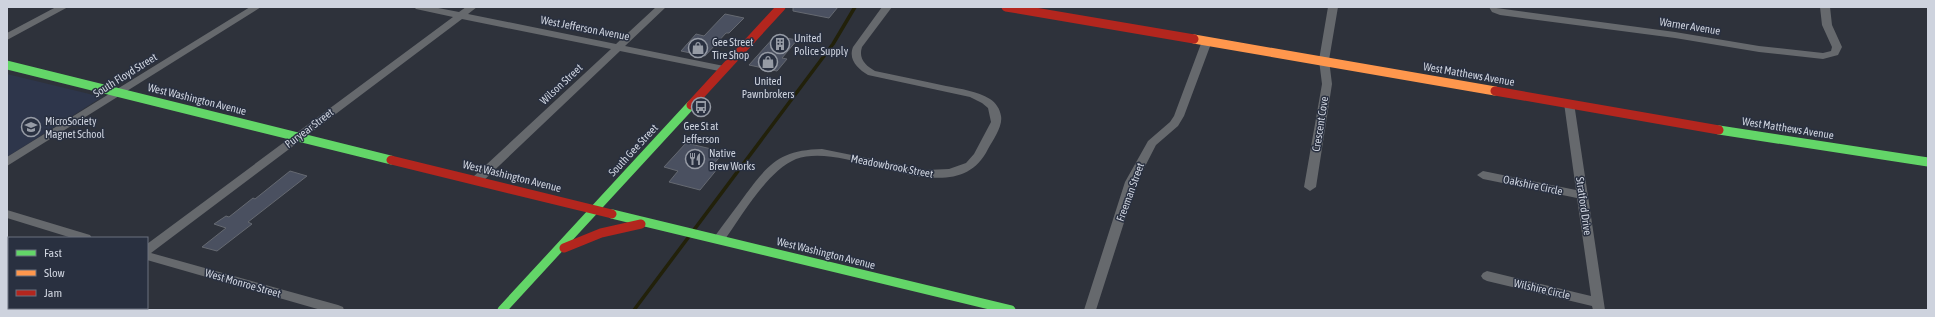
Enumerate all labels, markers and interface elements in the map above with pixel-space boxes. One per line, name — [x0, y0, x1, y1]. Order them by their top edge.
street label: West Jefferson Avenue — [540, 13, 630, 43]
street label: Warner Avenue — [1659, 15, 1721, 37]
place label: United Police Supply — [794, 32, 849, 57]
building icon: United Police Supply — [769, 33, 791, 55]
place label: Gee Street Tire Shop — [712, 36, 753, 61]
shop icon: Gee Street Tire Shop — [687, 37, 709, 59]
street label: South Floyd Street — [91, 51, 159, 99]
shop icon: United Pawnbrokers — [757, 51, 779, 73]
street label: West Matthews Avenue — [1422, 60, 1516, 88]
street label: Wilson Street — [537, 61, 585, 107]
place label: United Pawnbrokers — [742, 75, 794, 100]
street label: West Washington Avenue — [146, 81, 248, 117]
bus stop icon: Gee St at Jefferson — [690, 96, 712, 118]
street label: Crescent Cove — [1310, 96, 1330, 152]
street label: Puryear Street — [282, 106, 336, 150]
place label: MicroSociety Magnet School — [45, 115, 105, 140]
street label: West Matthews Avenue — [1741, 115, 1835, 141]
school or university icon: MicroSociety Magnet School — [20, 116, 42, 138]
place label: Gee St at Jefferson — [682, 120, 720, 145]
street label: South Gee Street — [606, 122, 660, 178]
place label: Native Brew Works — [709, 147, 755, 172]
restaurant icon: Native Brew Works — [684, 148, 706, 170]
street label: Meadowbrook Street — [850, 152, 934, 180]
street label: West Washington Avenue — [461, 158, 563, 194]
street label: Freeman Street — [1114, 161, 1146, 223]
street label: Oakshire Circle — [1502, 173, 1564, 197]
street label: Stratford Drive — [1574, 176, 1594, 236]
street label: West Washington Avenue — [775, 235, 877, 271]
legend — [8, 237, 148, 309]
text: Fast — [44, 246, 62, 260]
text: Slow — [44, 266, 65, 280]
street label: West Monroe Street — [204, 266, 282, 300]
street label: Wilshire Circle — [1513, 277, 1571, 301]
text: Jam — [44, 286, 62, 300]

